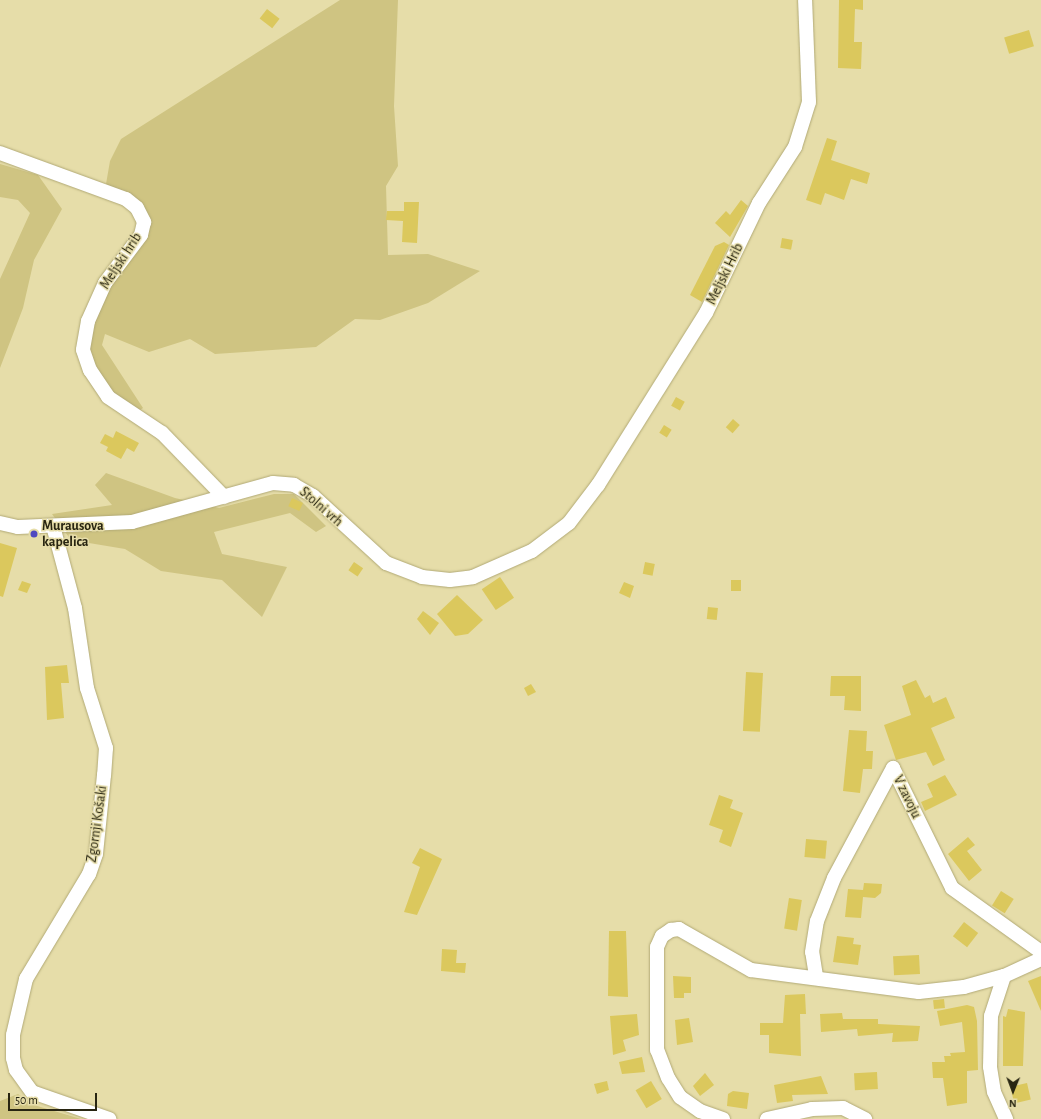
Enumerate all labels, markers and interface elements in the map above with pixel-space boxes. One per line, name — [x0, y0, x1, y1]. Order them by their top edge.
street label: Meljski hrib — [97, 230, 145, 292]
street label: Meljski Hrib — [703, 241, 747, 307]
street label: Stolni vrh — [296, 484, 346, 530]
place label: Murausova kapelica — [42, 518, 104, 550]
marker: Murausova kapelica — [29, 529, 39, 539]
street label: V zavoju — [889, 773, 925, 821]
street label: Zgornji Košaki — [83, 784, 111, 864]
north arrow — [993, 1071, 1033, 1111]
scale bar — [10, 1085, 99, 1111]
text: 50 m — [15, 1094, 38, 1106]
text: N — [1009, 1098, 1017, 1109]

